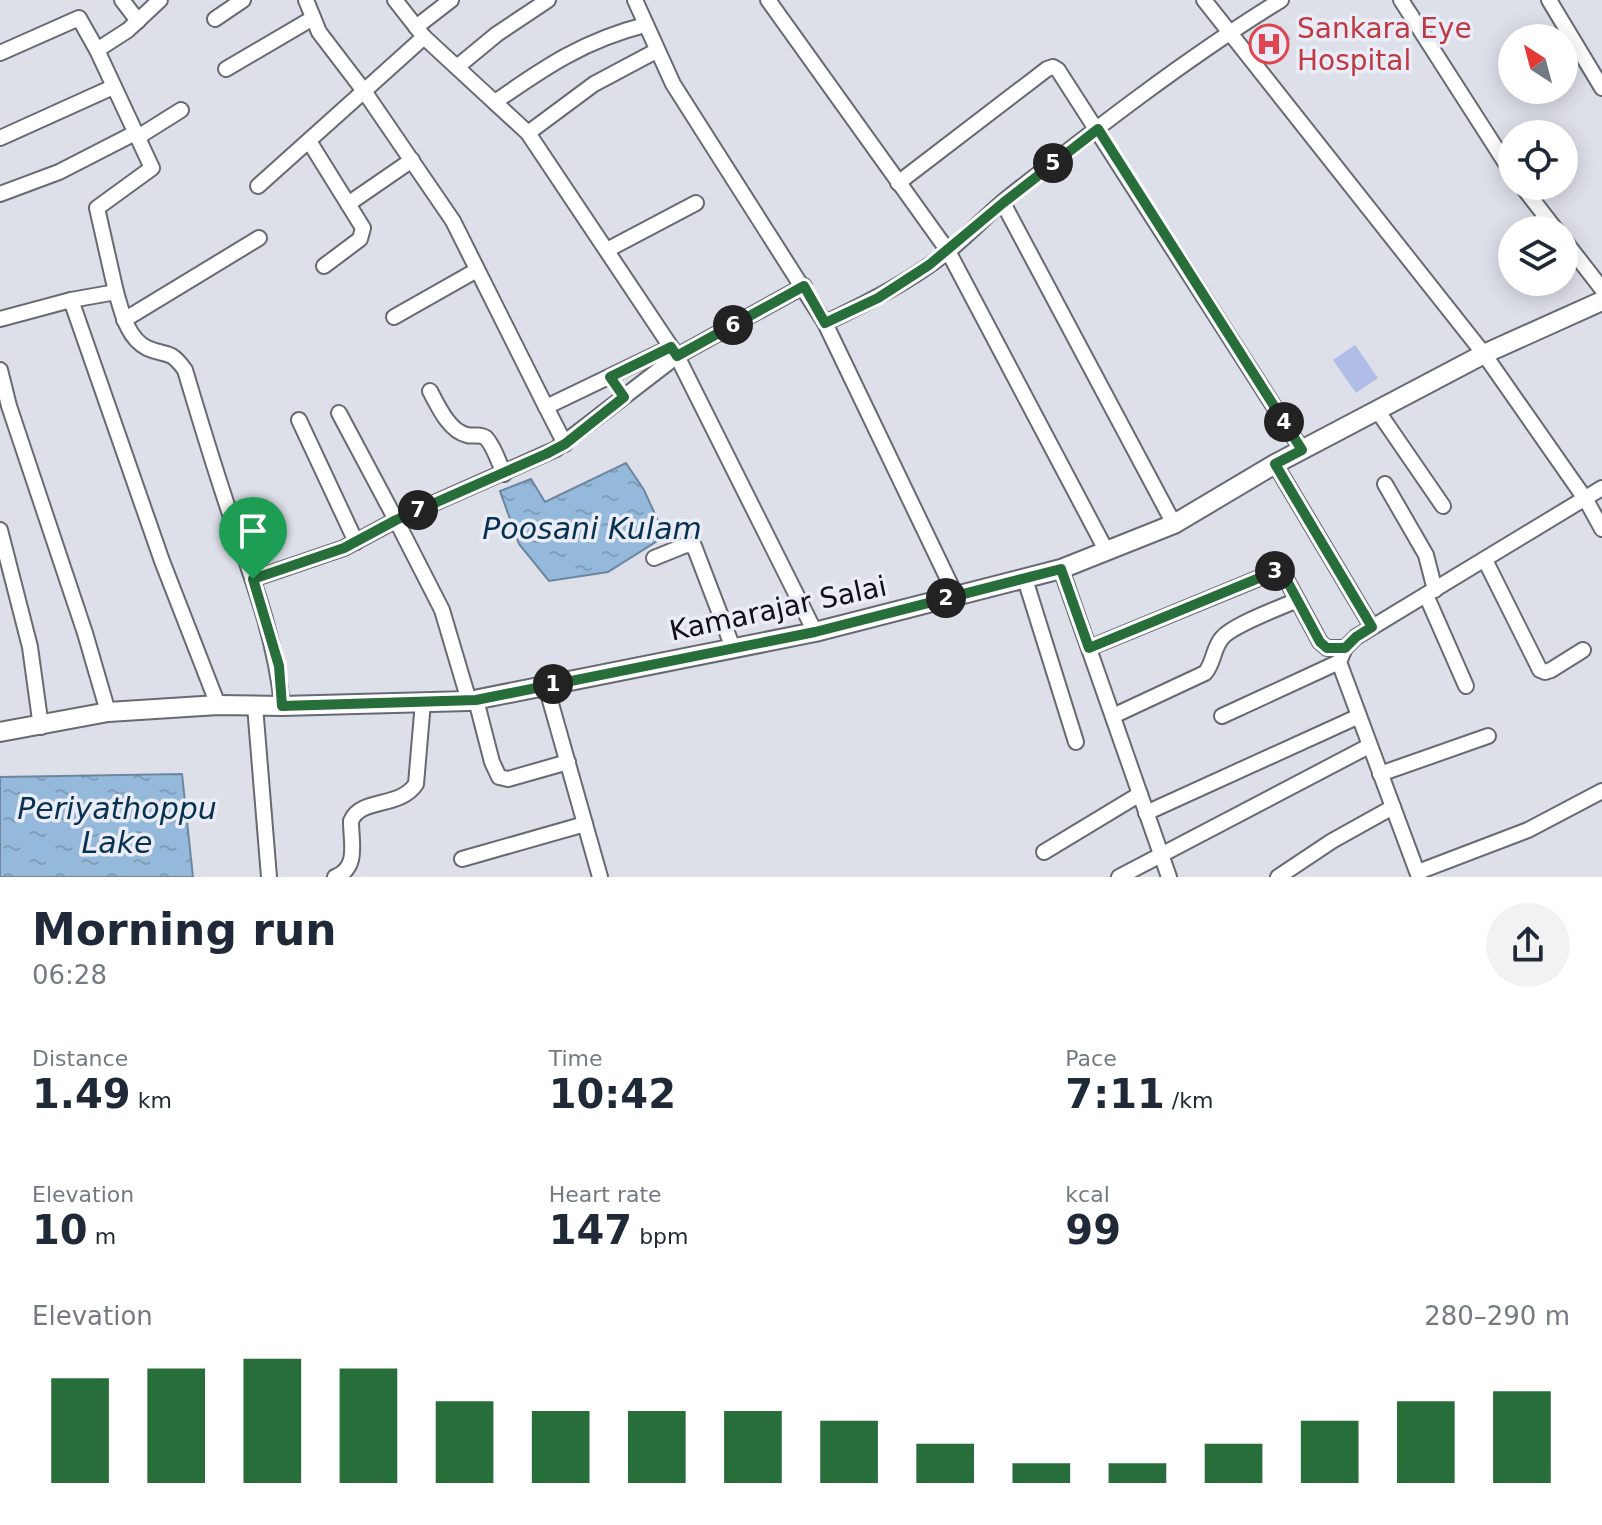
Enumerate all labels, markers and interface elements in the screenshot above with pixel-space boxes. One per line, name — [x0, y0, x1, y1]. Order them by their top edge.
place label: Sankara Eye Hospital — [1297, 12, 1472, 77]
hospital icon: Sankara Eye Hospital — [1248, 23, 1290, 65]
north arrow — [1498, 24, 1578, 104]
map controls — [1498, 24, 1578, 296]
button: locate — [1498, 120, 1578, 200]
pin: 5 — [1033, 143, 1073, 183]
text: 5 — [1045, 150, 1061, 175]
button: layers — [1498, 216, 1578, 296]
pin: 6 — [713, 305, 753, 345]
text: 6 — [725, 312, 741, 337]
pin: 4 — [1264, 402, 1304, 442]
text: 4 — [1276, 409, 1292, 434]
pin: 7 — [398, 490, 438, 530]
pin — [219, 497, 287, 579]
text: 7 — [410, 497, 426, 522]
icon: arrive — [231, 509, 275, 553]
water label: Poosani Kulam — [482, 511, 702, 546]
pin: 3 — [1255, 551, 1295, 591]
text: 3 — [1267, 558, 1283, 583]
street label: Kamarajar Salai — [667, 569, 890, 648]
pin: 2 — [926, 578, 966, 618]
text: 2 — [938, 585, 954, 610]
pin: 1 — [533, 664, 573, 704]
text: 1 — [545, 671, 561, 696]
water label: Periyathoppu Lake — [17, 791, 217, 860]
button: share — [1486, 903, 1570, 987]
text: Morning run — [32, 904, 337, 955]
text: 06:28 — [32, 960, 107, 990]
text: Distance — [32, 1046, 128, 1071]
text: Time — [549, 1046, 603, 1071]
text: Pace — [1065, 1046, 1117, 1071]
text: 1.49 — [32, 1071, 131, 1117]
text: 10:42 — [549, 1071, 676, 1117]
text: 7:11 — [1065, 1071, 1165, 1117]
text: km — [131, 1088, 172, 1113]
text: /km — [1165, 1088, 1213, 1113]
text: Elevation — [32, 1182, 134, 1207]
text: Heart rate — [549, 1182, 662, 1207]
text: kcal — [1065, 1182, 1110, 1207]
text: 10 — [32, 1207, 88, 1253]
text: 147 — [549, 1207, 632, 1253]
text: 99 — [1065, 1207, 1121, 1253]
text: m — [88, 1224, 116, 1249]
text: bpm — [632, 1224, 689, 1249]
text: Elevation — [32, 1301, 153, 1331]
text: 280–290 m — [1424, 1301, 1570, 1331]

